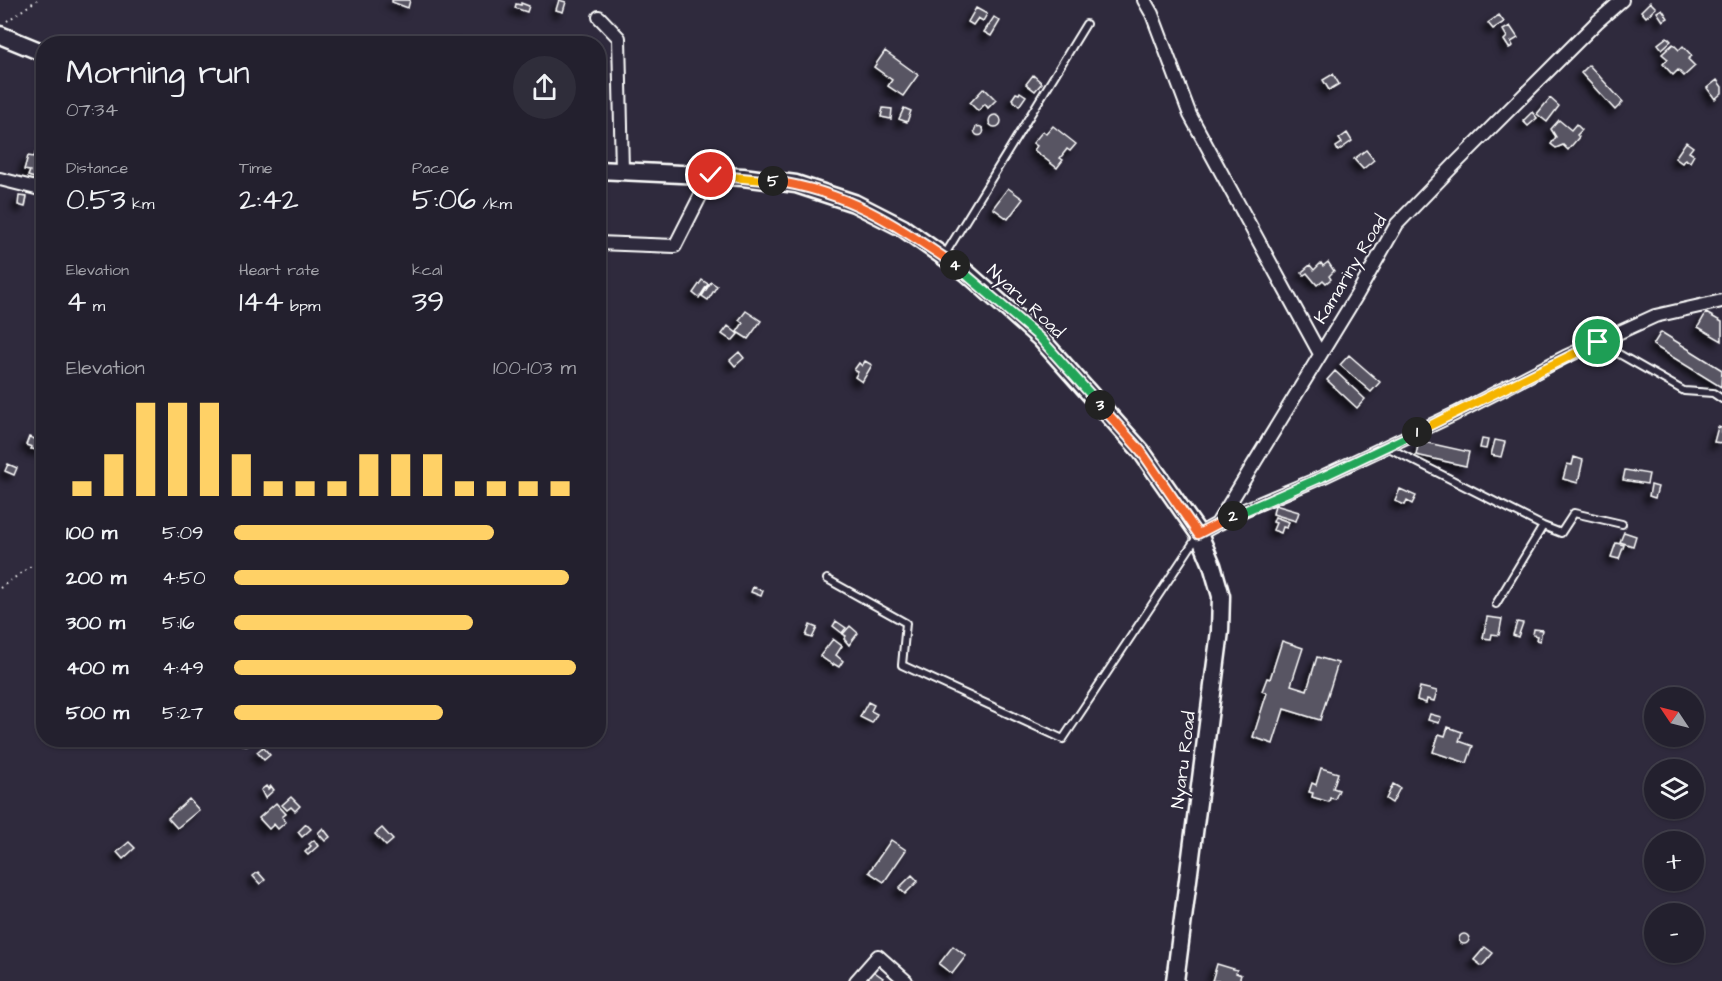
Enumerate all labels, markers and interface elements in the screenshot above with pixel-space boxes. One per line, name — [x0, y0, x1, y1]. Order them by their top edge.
text: Morning run — [66, 50, 250, 96]
button: share — [513, 56, 576, 119]
text: 07:34 — [66, 96, 118, 124]
pin — [685, 149, 736, 200]
text: Distance — [66, 157, 128, 179]
text: Time — [239, 157, 273, 179]
text: Pace — [412, 157, 449, 179]
icon: check — [694, 158, 727, 191]
pin: 5 — [758, 166, 788, 196]
text: 5 — [767, 170, 779, 192]
text: 0.53 — [66, 179, 126, 221]
text: 2:42 — [239, 179, 299, 221]
text: 5:06 — [412, 179, 476, 221]
text: km — [126, 193, 154, 215]
text: /km — [476, 193, 512, 215]
street label: Kamariny Road — [1308, 210, 1394, 329]
pin: 4 — [940, 250, 970, 280]
text: 4 — [950, 254, 960, 276]
text: Elevation — [66, 259, 129, 281]
text: Heart rate — [239, 259, 319, 281]
text: kcal — [412, 259, 443, 281]
street label: Nyaru Road — [981, 259, 1070, 345]
text: 4 — [66, 281, 86, 323]
text: 144 — [239, 281, 284, 323]
text: 39 — [412, 281, 444, 323]
text: m — [86, 295, 105, 317]
text: bpm — [284, 295, 320, 317]
pin — [1572, 316, 1623, 367]
icon: arrive — [1581, 325, 1614, 358]
text: Elevation — [66, 354, 145, 382]
text: 100–103 m — [493, 354, 576, 382]
pin: 3 — [1085, 390, 1115, 420]
text: 3 — [1096, 394, 1104, 416]
pin: 1 — [1402, 417, 1432, 447]
text: 1 — [1416, 421, 1418, 443]
pin: 2 — [1218, 501, 1248, 531]
text: 2 — [1228, 505, 1238, 527]
text: 100 m — [66, 519, 117, 547]
text: 5:09 — [162, 519, 204, 547]
text: 200 m — [66, 564, 126, 592]
text: 4:50 — [162, 564, 206, 592]
text: 300 m — [66, 609, 125, 637]
text: 5:16 — [162, 609, 195, 637]
text: 400 m — [66, 654, 128, 682]
text: 4:49 — [162, 654, 204, 682]
north arrow — [1644, 687, 1704, 747]
map controls — [1644, 687, 1704, 963]
text: 500 m — [66, 699, 129, 727]
text: 5:27 — [162, 699, 203, 727]
street label: Nyaru Road — [1165, 710, 1203, 810]
button: layers — [1644, 759, 1704, 819]
button: + — [1644, 831, 1704, 891]
button: − — [1644, 903, 1704, 963]

